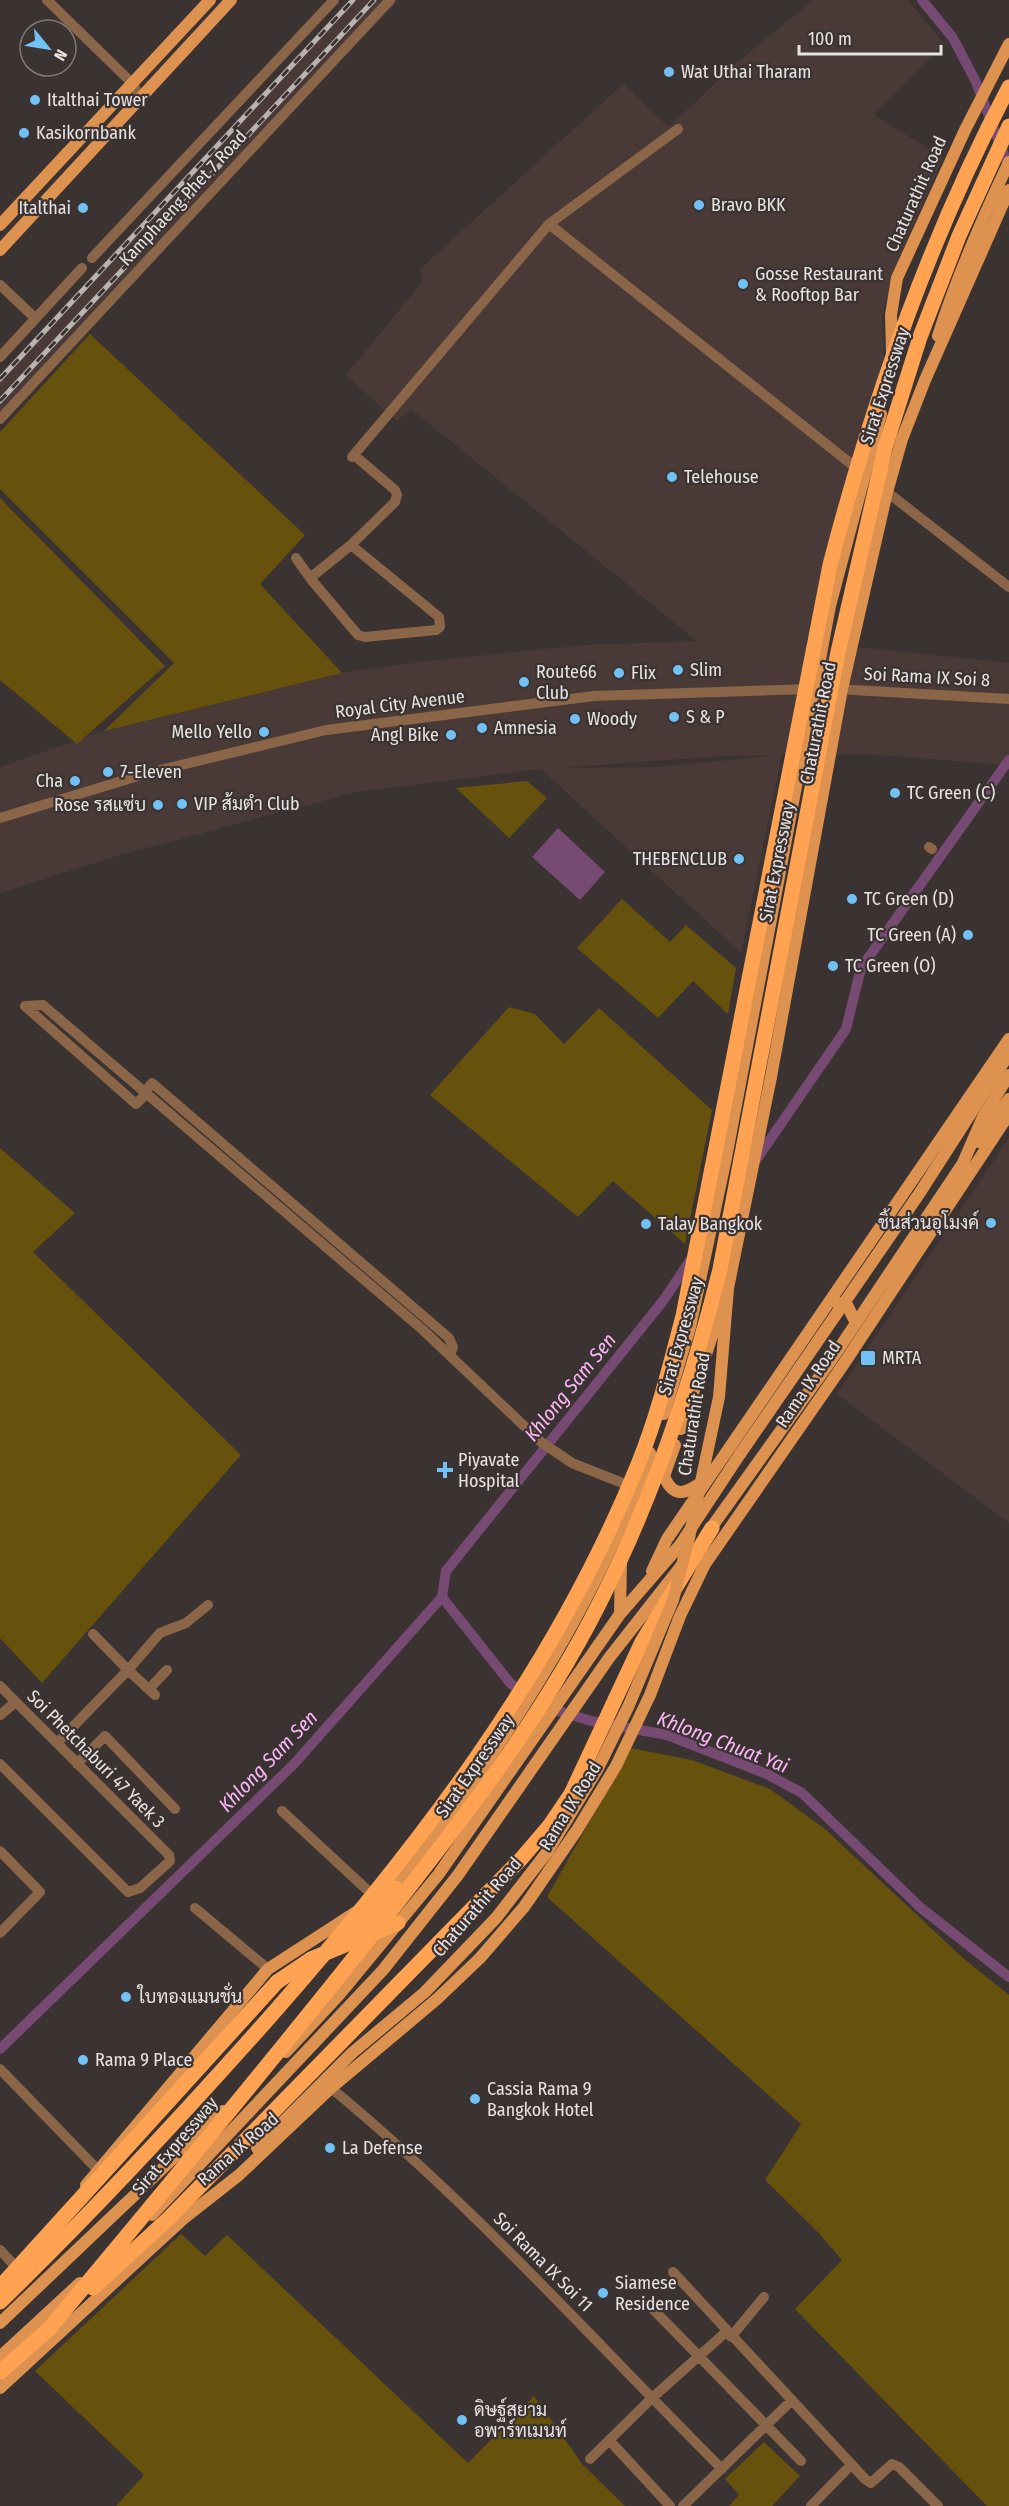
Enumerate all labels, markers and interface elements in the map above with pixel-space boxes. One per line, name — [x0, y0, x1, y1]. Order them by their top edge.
north arrow — [18, 18, 78, 78]
scale bar — [799, 18, 942, 56]
text: 100 m — [808, 28, 852, 50]
text: N — [50, 46, 71, 64]
place label: Wat Uthai Tharam — [681, 61, 811, 83]
marker: Wat Uthai Tharam — [662, 65, 676, 79]
place label: Italthai Tower — [47, 89, 148, 111]
marker: Italthai Tower — [28, 93, 42, 107]
place label: Kasikornbank — [36, 122, 136, 144]
marker: Kasikornbank — [17, 126, 31, 140]
street label: Kamphaeng Phet 7 Road — [114, 126, 252, 270]
street label: Chaturathit Road — [881, 133, 951, 255]
place label: Bravo BKK — [711, 194, 786, 216]
place label: Italthai — [18, 197, 71, 219]
marker: Bravo BKK — [692, 198, 706, 212]
marker: Italthai — [76, 201, 90, 215]
place label: Gosse Restaurant & Rooftop Bar — [755, 263, 883, 306]
marker: Gosse Restaurant & Rooftop Bar — [736, 277, 750, 291]
street label: Sirat Expressway — [856, 325, 914, 447]
place label: Telehouse — [684, 466, 759, 488]
marker: Telehouse — [665, 470, 679, 484]
place label: Slim — [690, 659, 722, 681]
street label: Chaturathit Road — [795, 660, 841, 786]
place label: Route66 Club — [536, 661, 597, 704]
place label: Flix — [631, 662, 656, 684]
marker: Slim — [671, 663, 685, 677]
street label: Soi Rama IX Soi 8 — [863, 663, 991, 691]
marker: Flix — [612, 666, 626, 680]
marker: Route66 Club — [517, 675, 531, 689]
street label: Royal City Avenue — [334, 685, 466, 723]
place label: S & P — [686, 706, 725, 728]
place label: Woody — [587, 708, 637, 730]
marker: S & P — [667, 710, 681, 724]
marker: Woody — [568, 712, 582, 726]
place label: Amnesia — [494, 717, 557, 739]
place label: Mello Yello — [172, 721, 252, 743]
marker: Amnesia — [475, 721, 489, 735]
place label: Angl Bike — [371, 724, 439, 746]
marker: Mello Yello — [257, 725, 271, 739]
marker: Angl Bike — [444, 728, 458, 742]
place label: 7-Eleven — [120, 761, 182, 783]
marker: 7-Eleven — [101, 765, 115, 779]
place label: Cha — [36, 770, 63, 792]
marker: Cha — [68, 774, 82, 788]
place label: TC Green (C) — [907, 782, 995, 804]
marker: TC Green (C) — [888, 786, 902, 800]
place label: VIP ส้มตำ Club — [194, 792, 300, 815]
place label: Rose รสแซ่บ — [54, 793, 146, 816]
marker: VIP ส้มตำ Club — [175, 797, 189, 811]
marker: Rose รสแซ่บ — [151, 798, 165, 812]
street label: Sirat Expressway — [755, 800, 799, 924]
place label: THEBENCLUB — [633, 848, 727, 870]
marker: THEBENCLUB — [732, 852, 746, 866]
place label: TC Green (D) — [864, 888, 954, 910]
marker: TC Green (D) — [845, 892, 859, 906]
place label: TC Green (A) — [867, 924, 956, 946]
marker: TC Green (A) — [961, 928, 975, 942]
place label: TC Green (O) — [845, 955, 936, 977]
marker: TC Green (O) — [826, 959, 840, 973]
place label: ชิ้นส่วนอุโมงค์ — [878, 1208, 979, 1235]
place label: Talay Bangkok — [658, 1213, 763, 1235]
marker: ชิ้นส่วนอุโมงค์ — [984, 1216, 998, 1230]
marker: Talay Bangkok — [639, 1217, 653, 1231]
street label: Sirat Expressway — [654, 1274, 708, 1398]
water label: Khlong Sam Sen — [519, 1328, 621, 1446]
street label: Rama IX Road — [771, 1336, 845, 1432]
place label: MRTA — [882, 1347, 922, 1369]
marker: MRTA — [859, 1349, 877, 1367]
street label: Chaturathit Road — [673, 1351, 715, 1477]
place label: Piyavate Hospital — [458, 1449, 520, 1492]
marker: Piyavate Hospital — [436, 1461, 454, 1479]
street label: Soi Phetchaburi 47 Yaek 3 — [22, 1685, 170, 1833]
water label: Khlong Sam Sen — [214, 1705, 322, 1817]
water label: Khlong Chuat Yai — [654, 1706, 792, 1778]
street label: Sirat Expressway — [431, 1710, 519, 1822]
street label: Rama IX Road — [534, 1758, 606, 1854]
street label: Chaturathit Road — [428, 1853, 526, 1961]
place label: ใบทองแมนชั่น — [136, 1982, 242, 2008]
marker: ใบทองแมนชั่น — [119, 1990, 133, 2004]
place label: Rama 9 Place — [95, 2049, 192, 2071]
marker: Rama 9 Place — [76, 2053, 90, 2067]
place label: Cassia Rama 9 Bangkok Hotel — [487, 2078, 594, 2121]
street label: Sirat Expressway — [127, 2092, 223, 2200]
marker: Cassia Rama 9 Bangkok Hotel — [468, 2092, 482, 2106]
street label: Rama IX Road — [193, 2108, 283, 2190]
place label: La Defense — [342, 2137, 423, 2159]
marker: La Defense — [323, 2141, 337, 2155]
street label: Soi Rama IX Soi 11 — [489, 2208, 597, 2316]
place label: Siamese Residence — [615, 2272, 690, 2315]
marker: Siamese Residence — [596, 2286, 610, 2300]
place label: ดิษฐ์สยาม อพาร์ทเมนท์ — [474, 2397, 567, 2442]
marker: ดิษฐ์สยาม อพาร์ทเมนท์ — [455, 2413, 469, 2427]

